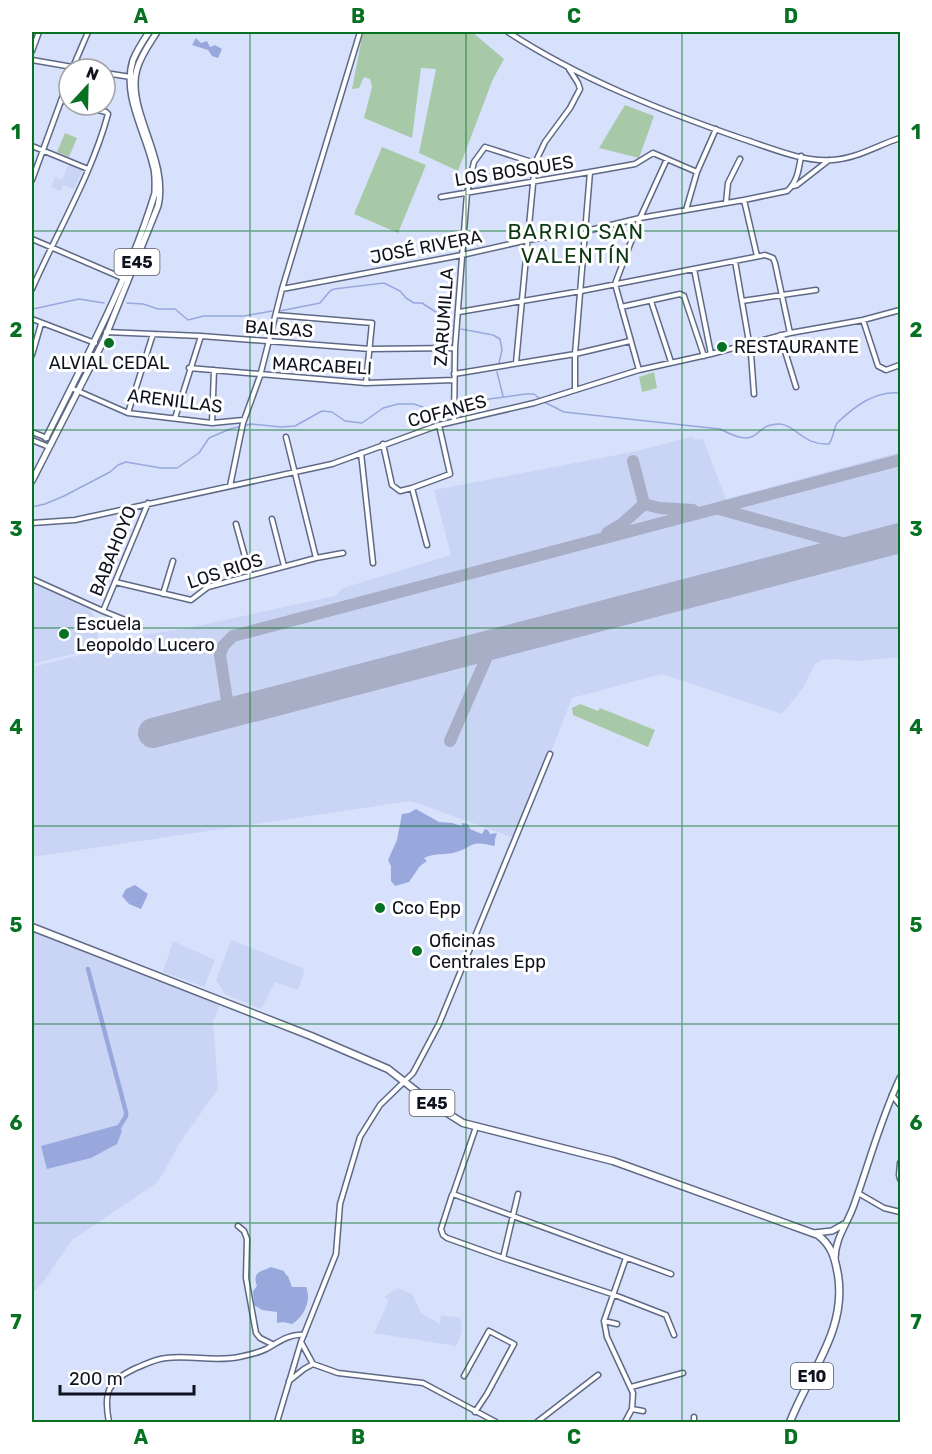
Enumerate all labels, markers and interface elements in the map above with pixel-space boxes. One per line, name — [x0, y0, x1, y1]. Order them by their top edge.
text: A — [134, 4, 149, 28]
text: B — [351, 4, 365, 28]
text: C — [567, 4, 581, 28]
text: D — [784, 4, 798, 28]
north arrow — [57, 57, 117, 117]
text: N — [84, 63, 101, 85]
text: 1 — [11, 120, 21, 144]
text: 1 — [911, 120, 921, 144]
street label: LOS BOSQUES — [453, 151, 575, 191]
district label: BARRIO SAN VALENTÍN — [507, 219, 645, 268]
street label: JOSÉ RIVERA — [368, 225, 484, 269]
road number: E45 — [114, 249, 160, 275]
street label: ZARUMILLA — [430, 267, 458, 367]
street label: BALSAS — [244, 316, 314, 342]
text: 2 — [10, 318, 23, 342]
text: 2 — [910, 318, 923, 342]
marker: ALVIAL CEDAL — [102, 336, 116, 350]
place label: RESTAURANTE — [734, 336, 859, 358]
marker: RESTAURANTE — [715, 340, 729, 354]
place label: ALVIAL CEDAL — [49, 352, 169, 374]
street label: MARCABELI — [271, 352, 373, 380]
street label: ARENILLAS — [126, 384, 224, 418]
street label: COFANES — [405, 390, 489, 432]
street label: BABAHOYO — [85, 503, 141, 599]
text: 3 — [9, 517, 23, 541]
text: 3 — [909, 517, 923, 541]
street label: LOS RIOS — [185, 549, 265, 593]
place label: Escuela Leopoldo Lucero — [76, 613, 215, 656]
marker: Escuela Leopoldo Lucero — [57, 627, 71, 641]
text: 4 — [9, 715, 23, 739]
text: 4 — [909, 715, 923, 739]
place label: Cco Epp — [392, 897, 461, 919]
marker: Cco Epp — [373, 901, 387, 915]
text: 5 — [10, 913, 23, 937]
text: 5 — [910, 913, 923, 937]
place label: Oficinas Centrales Epp — [429, 930, 546, 973]
marker: Oficinas Centrales Epp — [410, 944, 424, 958]
road number: E45 — [410, 1090, 454, 1116]
text: 6 — [9, 1111, 23, 1135]
text: 6 — [909, 1111, 923, 1135]
text: 7 — [10, 1310, 22, 1334]
text: 7 — [910, 1310, 922, 1334]
scale bar — [60, 1358, 194, 1396]
road number: E10 — [791, 1363, 833, 1389]
text: 200 m — [69, 1368, 123, 1390]
text: A — [134, 1425, 149, 1449]
text: B — [351, 1425, 365, 1449]
text: C — [567, 1425, 581, 1449]
text: D — [784, 1425, 798, 1449]

